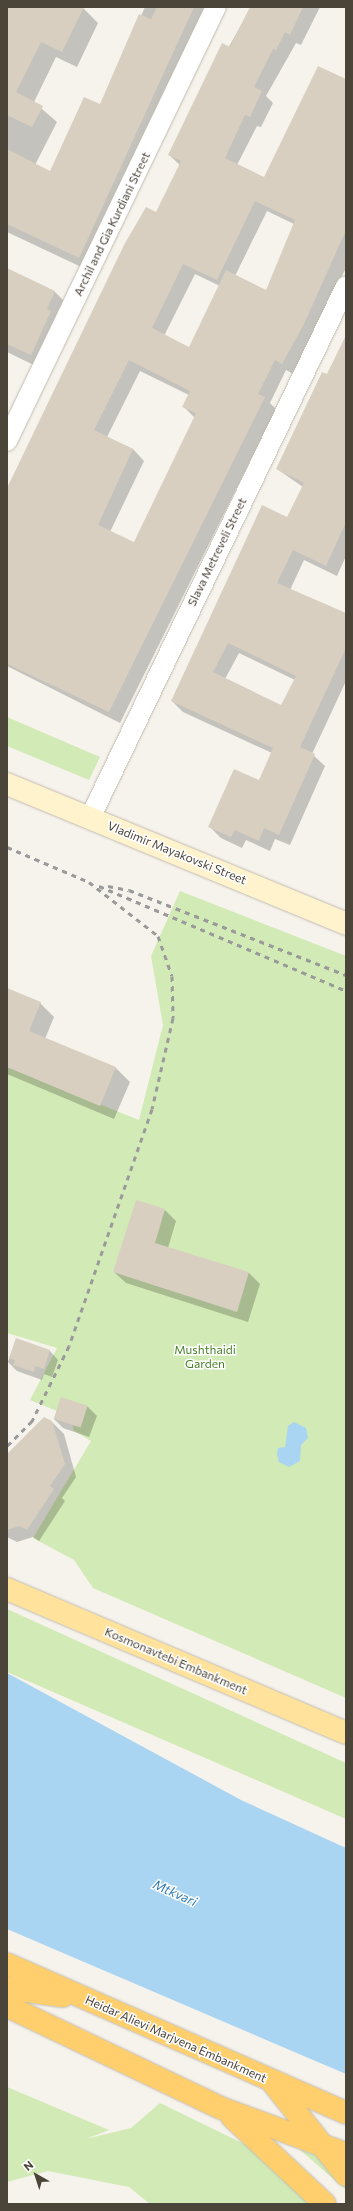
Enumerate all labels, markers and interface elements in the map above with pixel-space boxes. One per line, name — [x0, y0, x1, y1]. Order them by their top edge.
street label: Archil and Gia Kurdiani Street — [71, 150, 153, 298]
street label: Slava Metreveli Street — [184, 495, 250, 609]
street label: Vladimir Mayakovski Street — [105, 818, 249, 888]
park label: Mushthaidi Garden — [174, 1343, 236, 1371]
street label: Kosmonavtebi Embankment — [103, 1624, 249, 1698]
water label: Mtkvari — [151, 1876, 199, 1910]
street label: Heidar Alievi Marjvena Embankment — [83, 1992, 269, 2086]
north arrow — [16, 2155, 56, 2195]
text: N — [21, 2158, 35, 2173]

